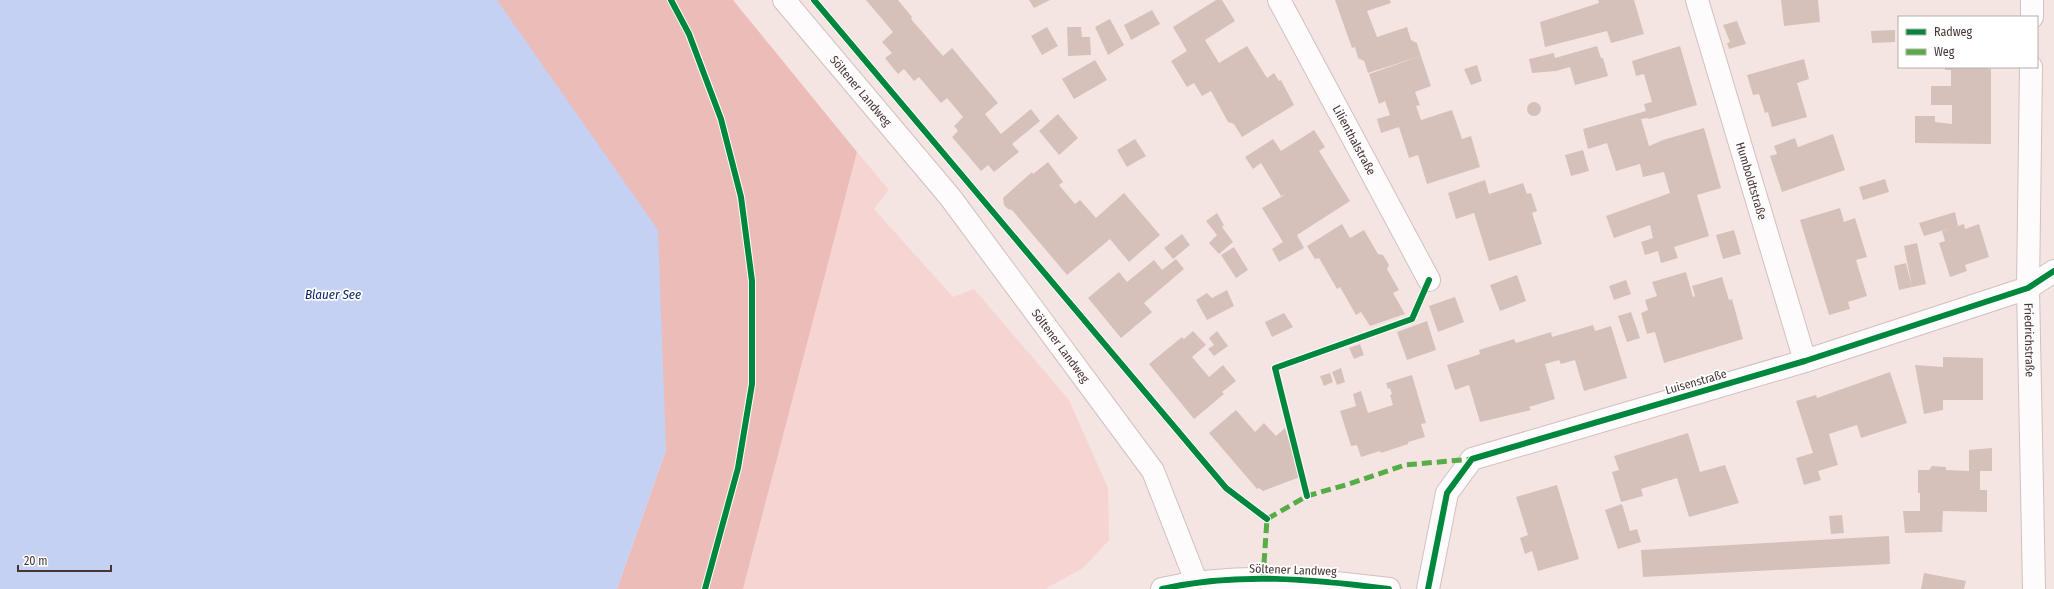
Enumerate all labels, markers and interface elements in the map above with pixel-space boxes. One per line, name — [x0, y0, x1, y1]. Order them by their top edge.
legend — [1898, 16, 2038, 68]
text: Radweg — [1934, 25, 1973, 39]
text: Weg — [1934, 45, 1955, 59]
street label: Söltener Landweg — [827, 53, 895, 129]
street label: Lilienthalstraße — [1330, 103, 1379, 178]
street label: Humboldtstraße — [1733, 141, 1769, 222]
water label: Blauer See — [305, 287, 361, 302]
street label: Friedrichstraße — [2021, 303, 2037, 377]
street label: Söltener Landweg — [1029, 307, 1092, 386]
street label: Luisenstraße — [1664, 367, 1728, 397]
scale bar — [18, 547, 111, 573]
text: 20 m — [24, 554, 48, 568]
street label: Söltener Landweg — [1249, 561, 1337, 579]

